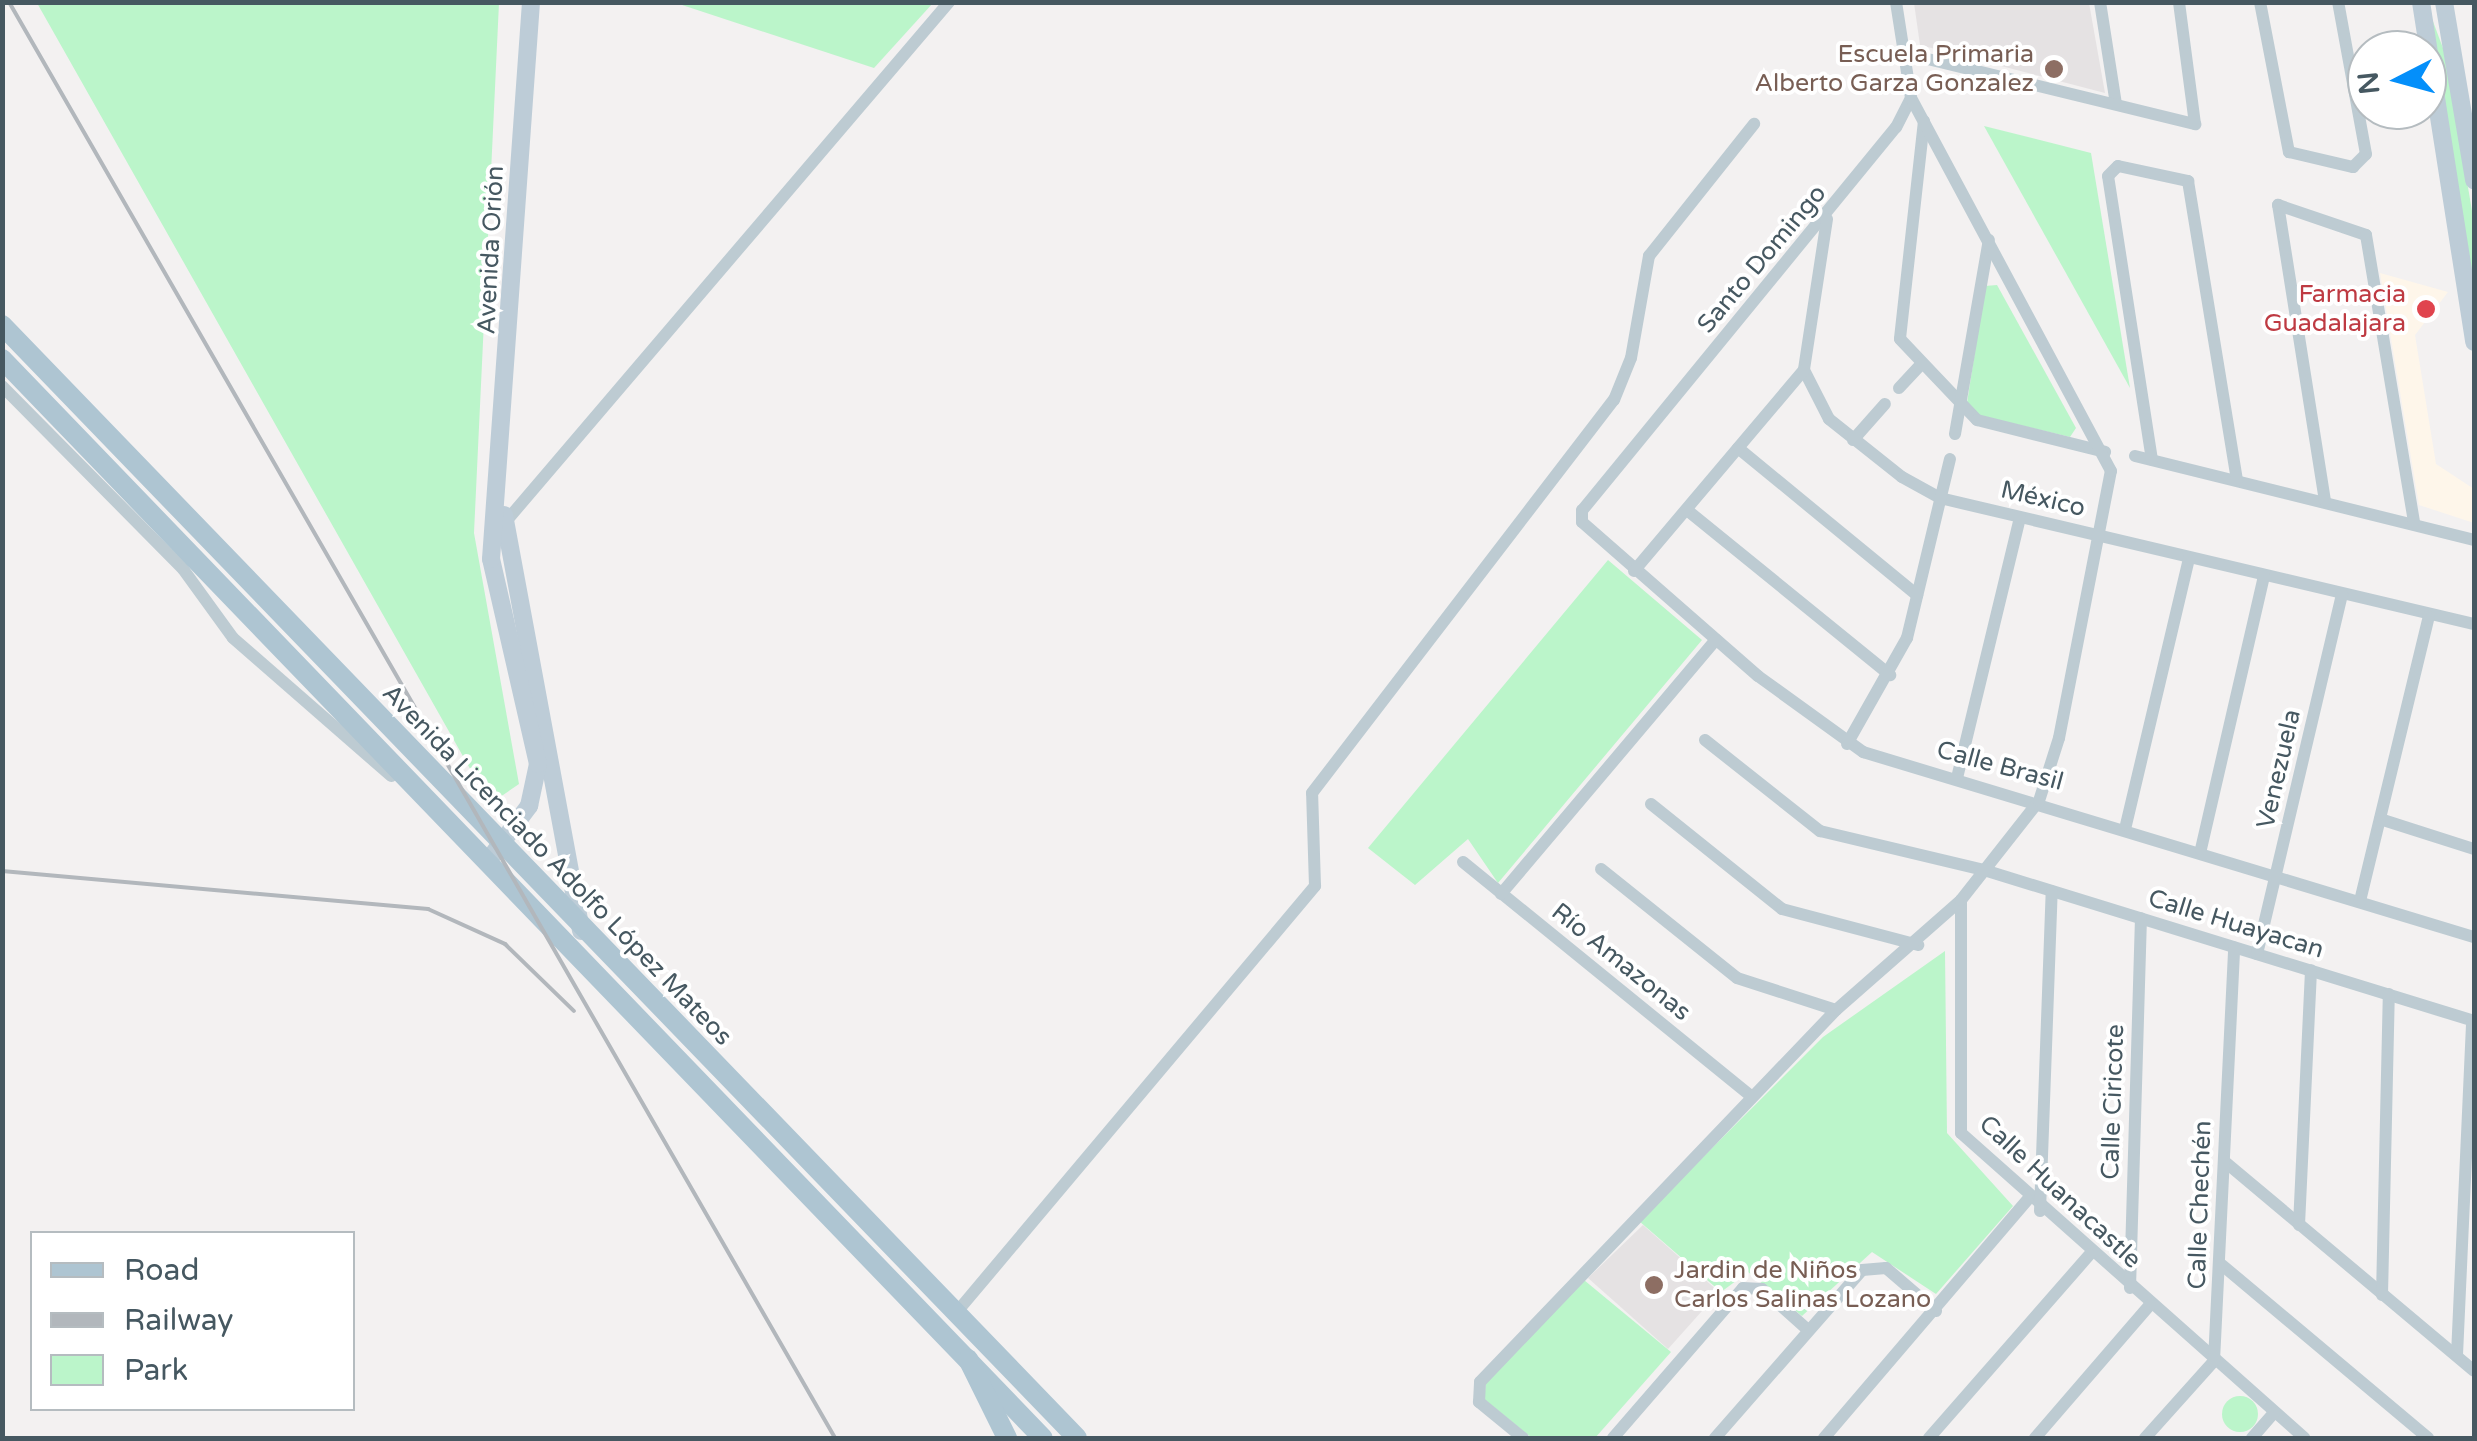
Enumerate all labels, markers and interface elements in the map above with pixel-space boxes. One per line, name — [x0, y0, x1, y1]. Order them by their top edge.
north arrow — [2347, 30, 2447, 130]
place label: Escuela Primaria Alberto Garza Gonzalez — [1754, 40, 2034, 99]
marker: Escuela Primaria Alberto Garza Gonzalez — [2043, 58, 2065, 80]
text: N — [2351, 70, 2387, 96]
street label: Avenida Orión — [472, 165, 510, 335]
street label: Santo Domingo — [1691, 179, 1833, 339]
place label: Farmacia Guadalajara — [2264, 280, 2406, 339]
marker: Farmacia Guadalajara — [2415, 298, 2437, 320]
street label: México — [1998, 475, 2088, 523]
street label: Avenida Licenciado Adolfo López Mateos — [376, 678, 738, 1052]
street label: Venezuela — [2251, 706, 2307, 832]
street label: Calle Brasil — [1933, 735, 2067, 797]
street label: Calle Huayacan — [2145, 883, 2327, 965]
street label: Río Amazonas — [1545, 897, 1697, 1027]
street label: Calle Ciricote — [2095, 1024, 2131, 1180]
street label: Calle Huanacastle — [1973, 1109, 2147, 1275]
street label: Calle Chechén — [2182, 1120, 2218, 1290]
legend — [30, 1231, 355, 1411]
text: Road — [124, 1252, 199, 1289]
place label: Jardin de Niños Carlos Salinas Lozano — [1674, 1256, 1931, 1315]
marker: Jardin de Niños Carlos Salinas Lozano — [1643, 1274, 1665, 1296]
text: Railway — [124, 1302, 233, 1339]
text: Park — [124, 1352, 188, 1389]

